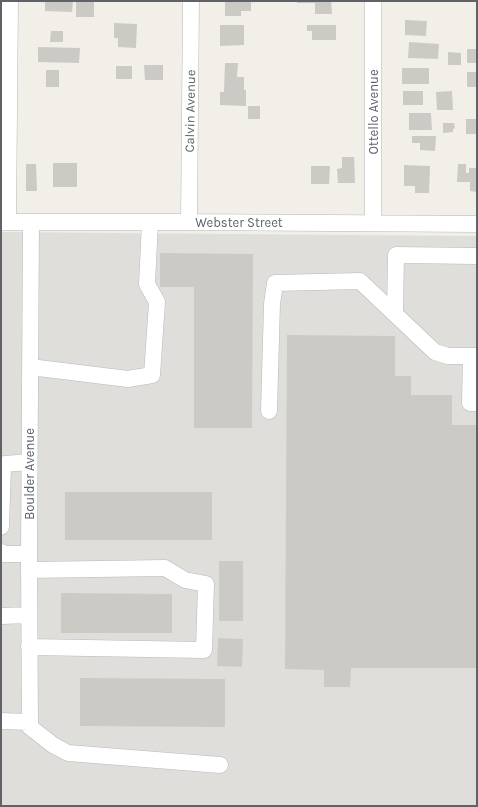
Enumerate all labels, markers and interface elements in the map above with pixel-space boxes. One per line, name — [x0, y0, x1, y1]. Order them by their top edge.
street label: Calvin Avenue — [182, 69, 198, 153]
street label: Ottello Avenue — [366, 69, 381, 155]
street label: Webster Street — [195, 215, 283, 230]
street label: Boulder Avenue — [22, 428, 37, 520]

